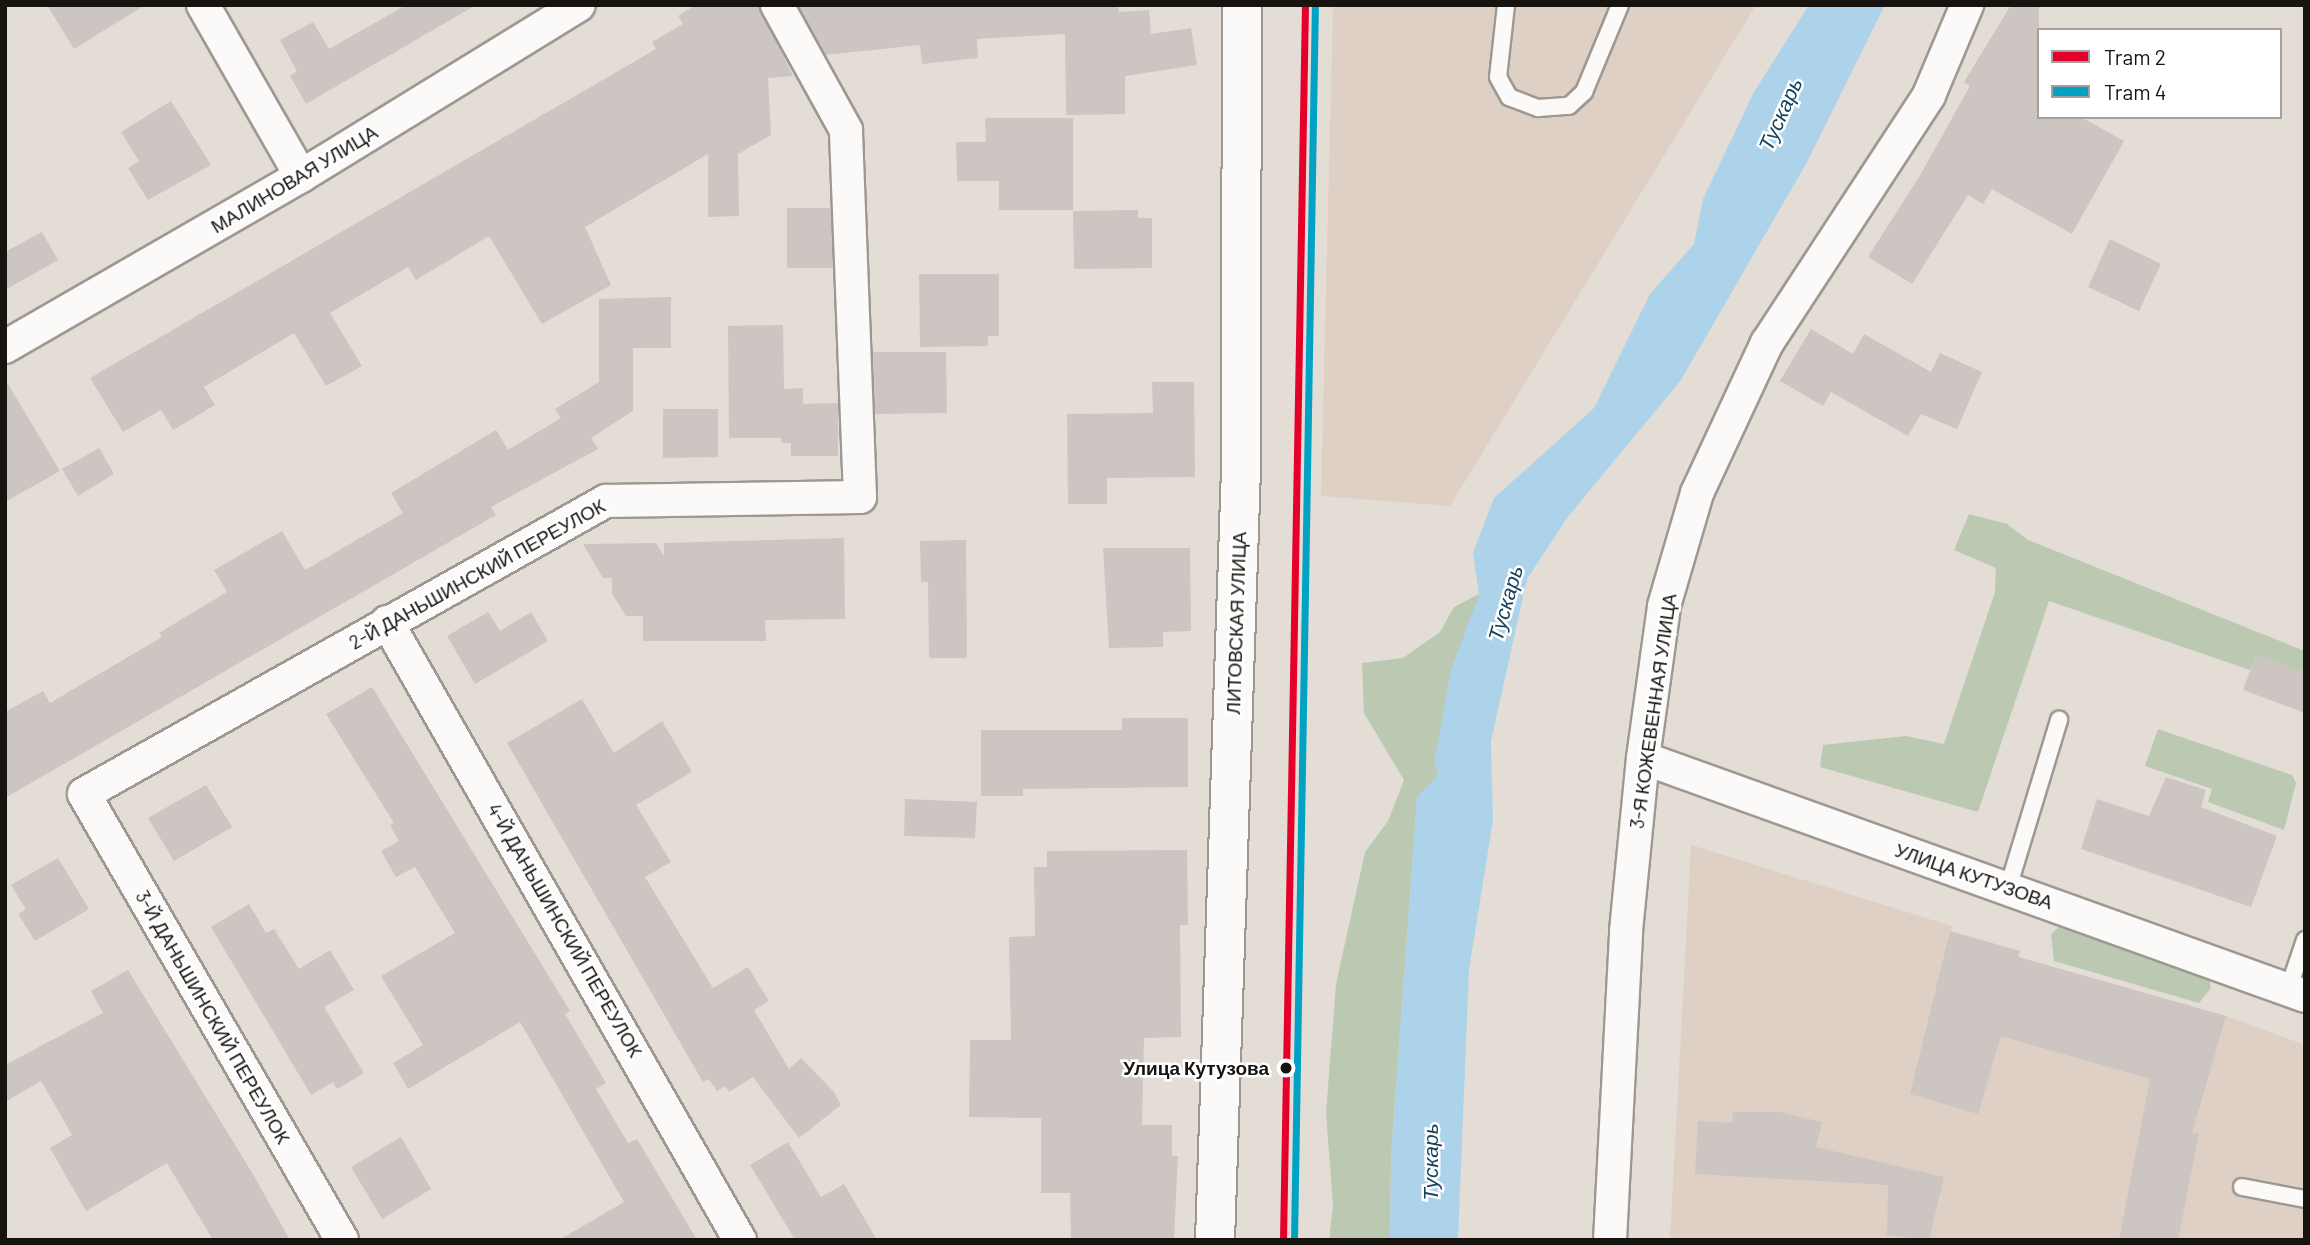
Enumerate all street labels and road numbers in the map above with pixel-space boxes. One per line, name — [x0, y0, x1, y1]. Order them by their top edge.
street label: МАЛИНОВАЯ УЛИЦА — [207, 120, 381, 238]
street label: 2-Й ДАНЬШИНСКИЙ ПЕРЕУЛОК — [345, 494, 609, 654]
street label: ЛИТОВСКАЯ УЛИЦА — [1221, 531, 1251, 715]
street label: 3-Я КОЖЕВЕННАЯ УЛИЦА — [1625, 592, 1681, 830]
street label: 4-Й ДАНЬШИНСКИЙ ПЕРЕУЛОК — [483, 799, 647, 1061]
street label: УЛИЦА КУТУЗОВА — [1892, 838, 2056, 914]
street label: 3-Й ДАНЬШИНСКИЙ ПЕРЕУЛОК — [131, 886, 295, 1148]

